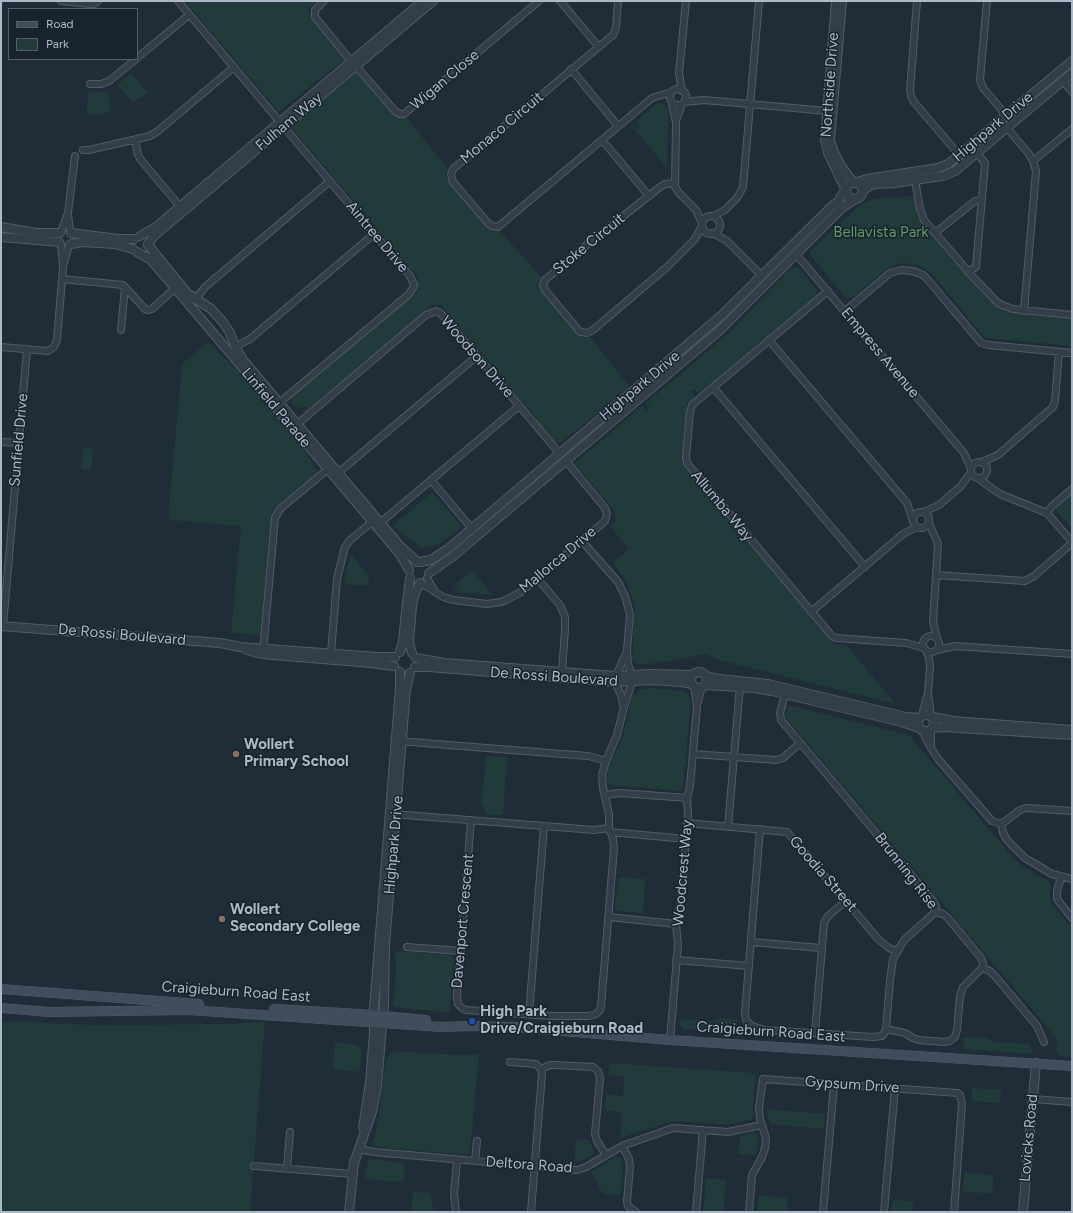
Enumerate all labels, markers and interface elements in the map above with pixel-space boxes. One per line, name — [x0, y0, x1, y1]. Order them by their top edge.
legend — [8, 8, 138, 60]
text: Road — [46, 17, 74, 31]
street label: Northside Drive — [817, 32, 843, 138]
text: Park — [46, 37, 69, 51]
street label: Wigan Close — [407, 46, 483, 114]
street label: Monaco Circuit — [457, 88, 547, 168]
street label: Highpark Drive — [949, 88, 1037, 166]
street label: Fulham Way — [252, 89, 326, 155]
street label: Aintree Drive — [342, 198, 412, 276]
street label: Stoke Circuit — [549, 209, 629, 279]
park label: Bellavista Park — [833, 224, 929, 242]
street label: Empress Avenue — [837, 304, 923, 402]
street label: Woodson Drive — [437, 312, 517, 402]
street label: Highpark Drive — [596, 347, 684, 425]
street label: Linfield Parade — [237, 364, 315, 452]
street label: Sunfield Drive — [6, 393, 32, 487]
street label: Allumba Way — [687, 467, 757, 545]
street label: Mallorca Drive — [516, 523, 600, 597]
street label: De Rossi Boulevard — [57, 620, 187, 650]
street label: De Rossi Boulevard — [489, 664, 619, 690]
place label: Wollert Primary School — [244, 736, 349, 771]
marker: Wollert Primary School — [231, 749, 241, 759]
street label: Highpark Drive — [381, 795, 407, 895]
street label: Woodcrest Way — [669, 819, 697, 927]
street label: Brunning Rise — [871, 829, 941, 913]
street label: Goodia Street — [785, 832, 861, 916]
street label: Davenport Crescent — [448, 853, 478, 989]
place label: Wollert Secondary College — [230, 901, 360, 936]
marker: Wollert Secondary College — [217, 914, 227, 924]
street label: Craigieburn Road East — [161, 978, 311, 1006]
place label: High Park Drive/Craigieburn Road — [480, 1003, 643, 1038]
marker: High Park Drive/Craigieburn Road — [467, 1016, 477, 1026]
street label: Craigieburn Road East — [696, 1018, 846, 1046]
street label: Gypsum Drive — [804, 1073, 900, 1097]
street label: Lovicks Road — [1016, 1093, 1042, 1183]
street label: Deltora Road — [485, 1153, 573, 1177]

